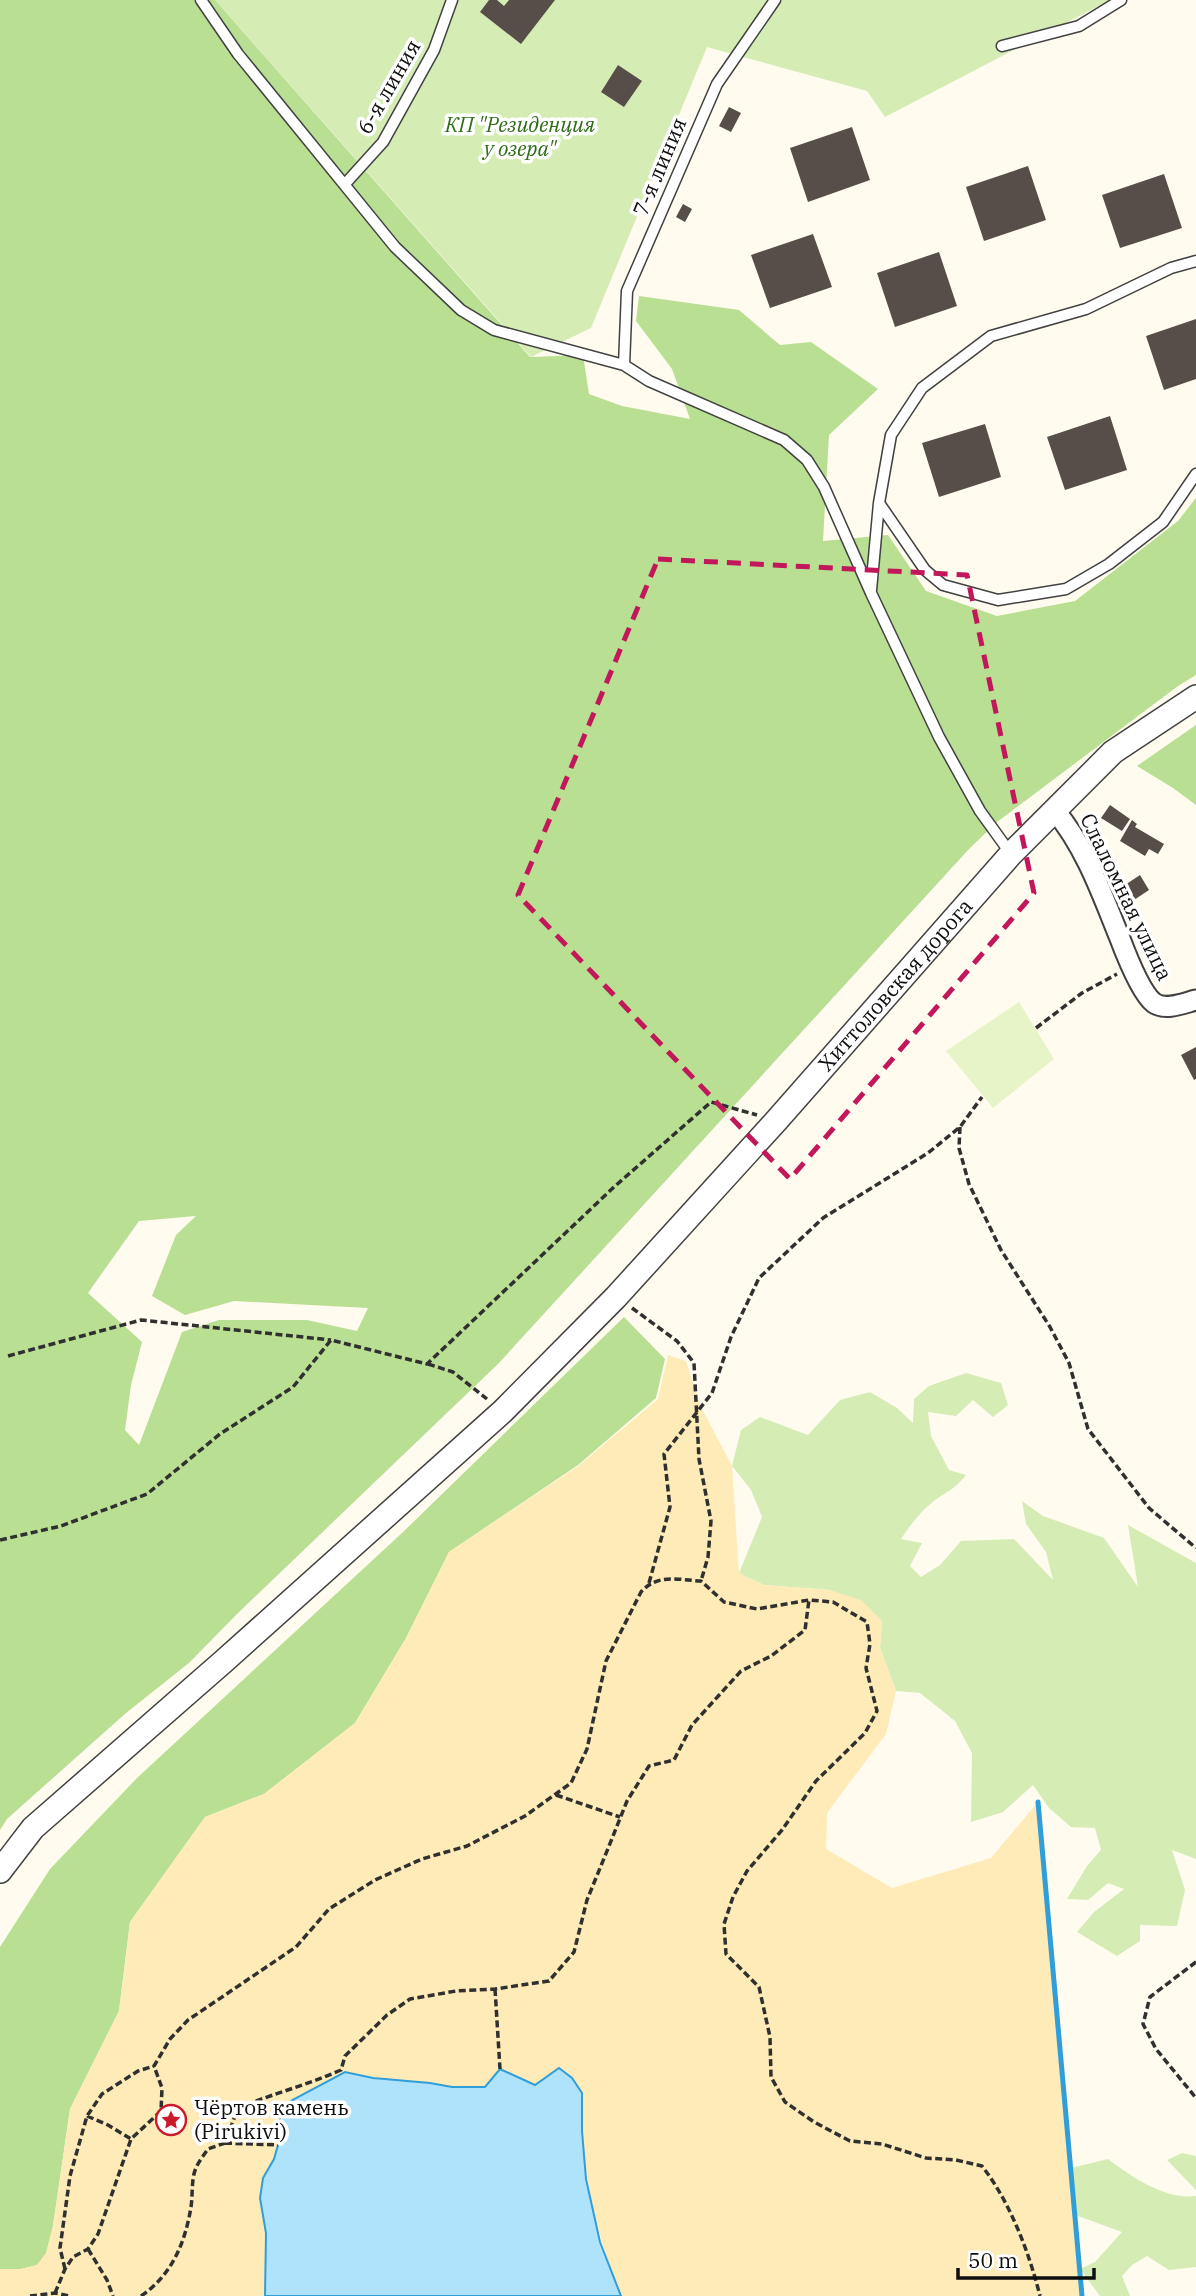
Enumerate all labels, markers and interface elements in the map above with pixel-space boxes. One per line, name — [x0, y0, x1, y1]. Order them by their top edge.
street label: 6-я линия — [350, 34, 426, 139]
park label: КП "Резиденция у озера" — [444, 110, 595, 162]
street label: 7-я линия — [626, 113, 692, 220]
street label: Слаломная улица — [1074, 808, 1180, 985]
street label: Хиттоловская дорога — [811, 892, 978, 1077]
place label: Чёртов камень (Pirukivi) — [194, 2093, 349, 2145]
place icon: Чёртов камень (Pirukivi) — [154, 2103, 188, 2137]
scale bar — [958, 2236, 1094, 2280]
text: 50 m — [968, 2246, 1018, 2274]

